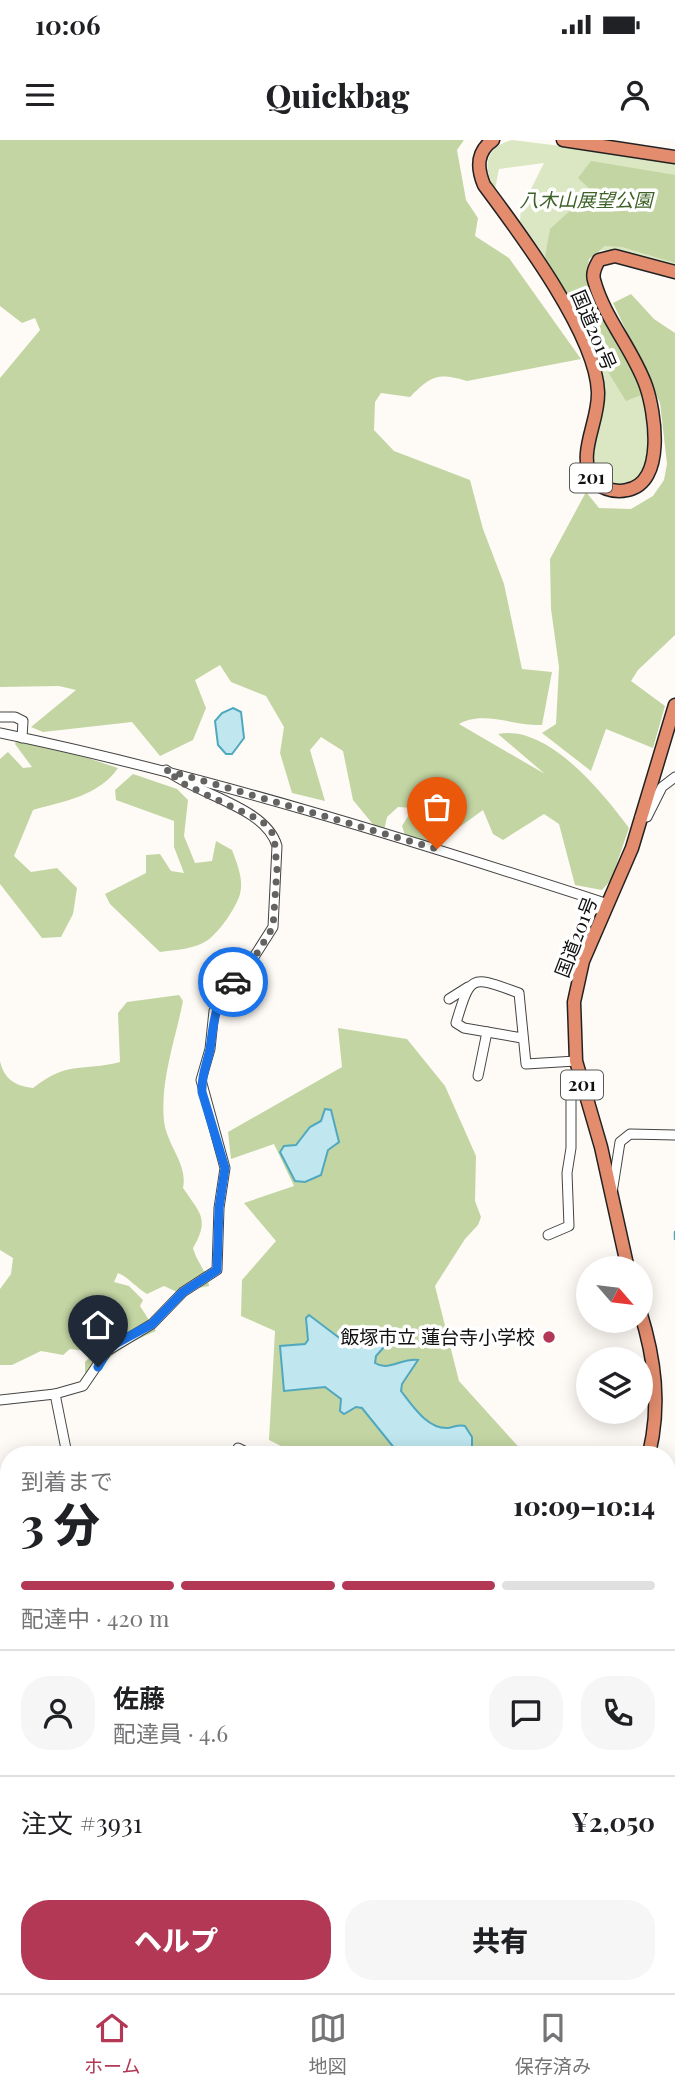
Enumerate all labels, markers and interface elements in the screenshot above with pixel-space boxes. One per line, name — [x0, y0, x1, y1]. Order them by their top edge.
text: 10:06 — [35, 7, 101, 42]
text: Quickbag — [265, 73, 410, 116]
icon: menu — [21, 76, 59, 114]
icon: person — [616, 76, 654, 114]
park label: 八木山展望公園 — [519, 186, 655, 212]
street label: 国道201号 — [566, 286, 623, 374]
road number: 201 — [570, 464, 612, 492]
pin — [407, 777, 467, 849]
icon: bag — [418, 788, 456, 826]
street label: 国道201号 — [548, 893, 602, 981]
courier — [198, 947, 268, 1017]
icon: car — [214, 963, 252, 1001]
road number: 201 — [561, 1070, 603, 1100]
north arrow — [576, 1256, 653, 1334]
map controls — [576, 1256, 653, 1424]
pin — [68, 1295, 128, 1367]
icon: home — [79, 1306, 117, 1344]
place label: 飯塚市立 蓮台寺小学校 — [340, 1323, 535, 1349]
marker: 飯塚市立 蓮台寺小学校 — [541, 1329, 557, 1345]
button: layers — [576, 1347, 653, 1424]
text: 到着まで — [21, 1465, 113, 1496]
text: 10:09–10:14 — [513, 1488, 655, 1523]
text: 3 分 — [21, 1492, 100, 1554]
text: 配達中 · 420 m — [21, 1602, 169, 1633]
button: person — [21, 1676, 95, 1750]
button: chat — [489, 1676, 563, 1750]
button: phone — [581, 1676, 655, 1750]
text: 佐藤 — [113, 1680, 165, 1715]
text: 配達員 · 4.6 — [113, 1717, 228, 1748]
text: ¥2,050 — [571, 1804, 655, 1839]
text: 注文 #3931 — [21, 1805, 142, 1840]
button: ヘルプ — [21, 1900, 331, 1980]
button: 共有 — [345, 1900, 655, 1980]
tab: ホーム — [84, 2009, 141, 2078]
tab: 地図 — [309, 2009, 347, 2078]
tab: 保存済み — [515, 2009, 591, 2078]

